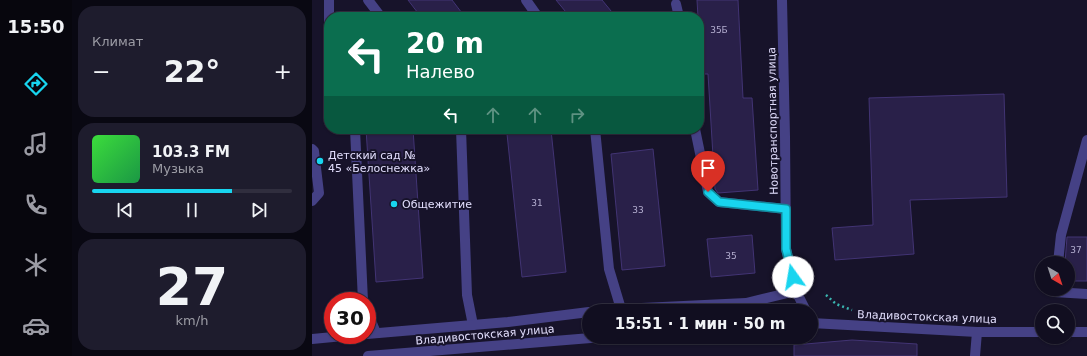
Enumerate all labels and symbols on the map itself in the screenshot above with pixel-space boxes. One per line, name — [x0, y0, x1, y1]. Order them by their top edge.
house number: 35Б — [710, 25, 728, 35]
street label: Новотранспортная улица — [765, 47, 781, 195]
place label: Детский сад № 45 «Белоснежка» — [328, 149, 430, 175]
pin — [691, 151, 725, 192]
marker: Детский сад № 45 «Белоснежка» — [315, 156, 325, 166]
place label: Общежитие — [402, 198, 472, 211]
house number: 31 — [531, 198, 543, 208]
marker: Общежитие — [389, 199, 399, 209]
house number: 33 — [632, 205, 644, 215]
house number: 37 — [1070, 245, 1082, 255]
house number: 35 — [725, 251, 737, 261]
position arrow — [772, 256, 814, 298]
north arrow — [1035, 256, 1075, 296]
speed limit sign: 30 — [324, 292, 376, 344]
street label: Владивостокская улица — [857, 308, 997, 326]
street label: Владивостокская улица — [415, 322, 555, 348]

